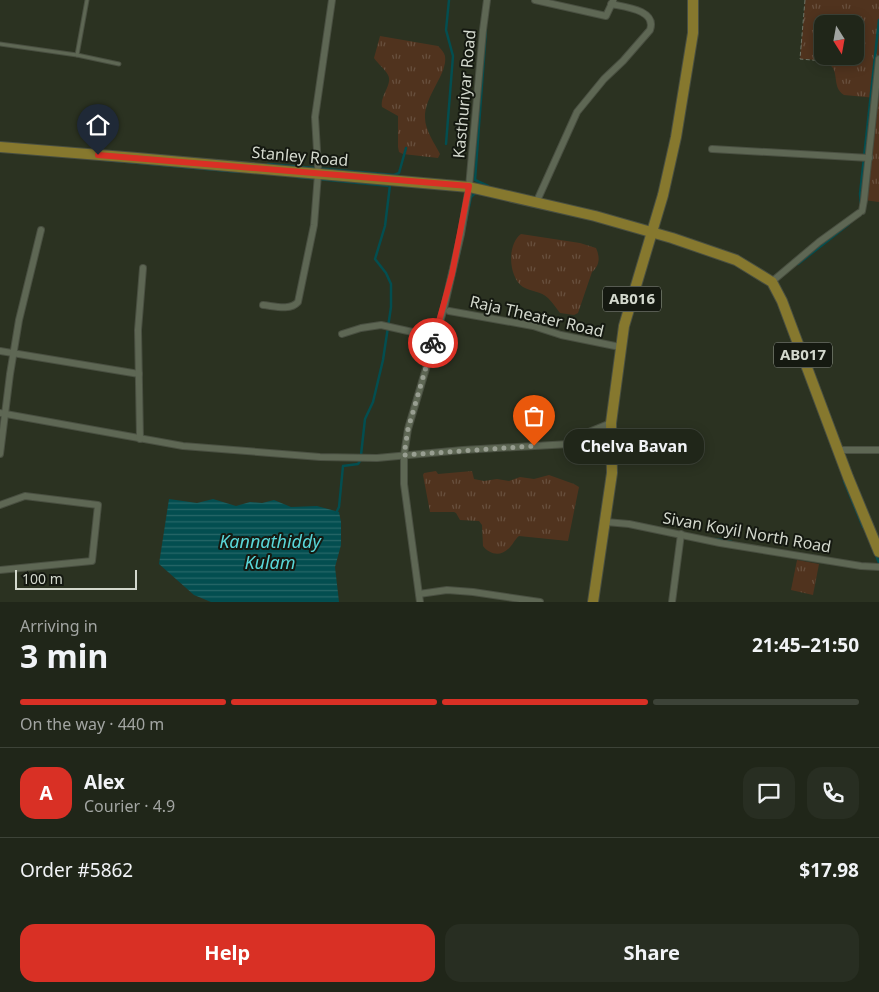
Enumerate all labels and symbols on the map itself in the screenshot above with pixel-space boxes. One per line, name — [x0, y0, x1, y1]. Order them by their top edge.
north arrow — [814, 15, 864, 65]
street label: Kasthuriyar Road — [447, 29, 481, 159]
pin — [77, 104, 119, 155]
street label: Stanley Road — [251, 141, 349, 171]
road number: AB016 — [603, 286, 661, 312]
street label: Raja Theater Road — [468, 290, 606, 342]
courier — [408, 318, 458, 368]
road number: AB017 — [774, 342, 832, 368]
pin — [513, 395, 555, 446]
callout: Chelva Bavan — [564, 428, 704, 464]
street label: Sivan Koyil North Road — [661, 506, 833, 558]
water label: Kannathiddy Kulam — [219, 529, 322, 574]
scale bar — [15, 567, 138, 590]

